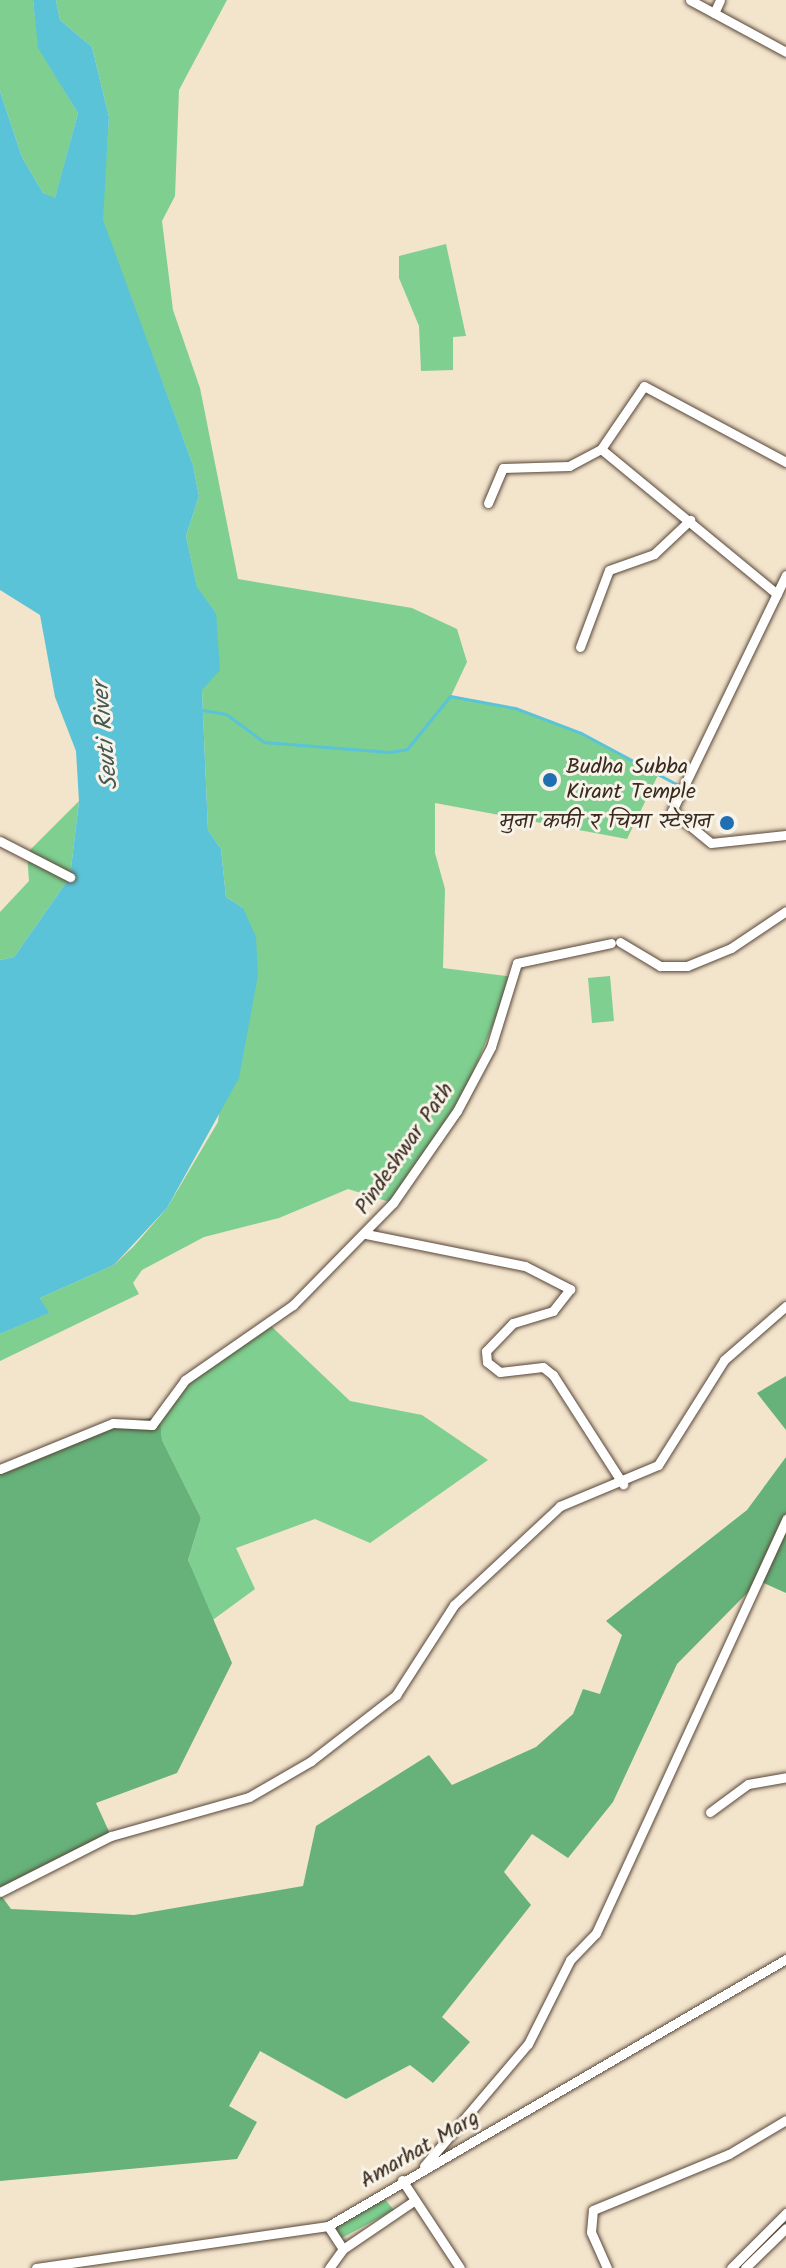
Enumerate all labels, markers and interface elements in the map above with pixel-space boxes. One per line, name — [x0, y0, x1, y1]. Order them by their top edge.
water label: Seuti River — [87, 681, 125, 791]
place label: Budha Subba Kirant Temple — [566, 754, 696, 806]
marker: Budha Subba Kirant Temple — [541, 771, 559, 789]
place label: मुना कफी र चिया स्टेशन — [500, 810, 711, 836]
marker: मुना कफी र चिया स्टेशन — [718, 814, 736, 832]
street label: Pindeshwar Path — [350, 1078, 460, 1220]
street label: Amarhat Marg — [356, 2105, 484, 2195]

